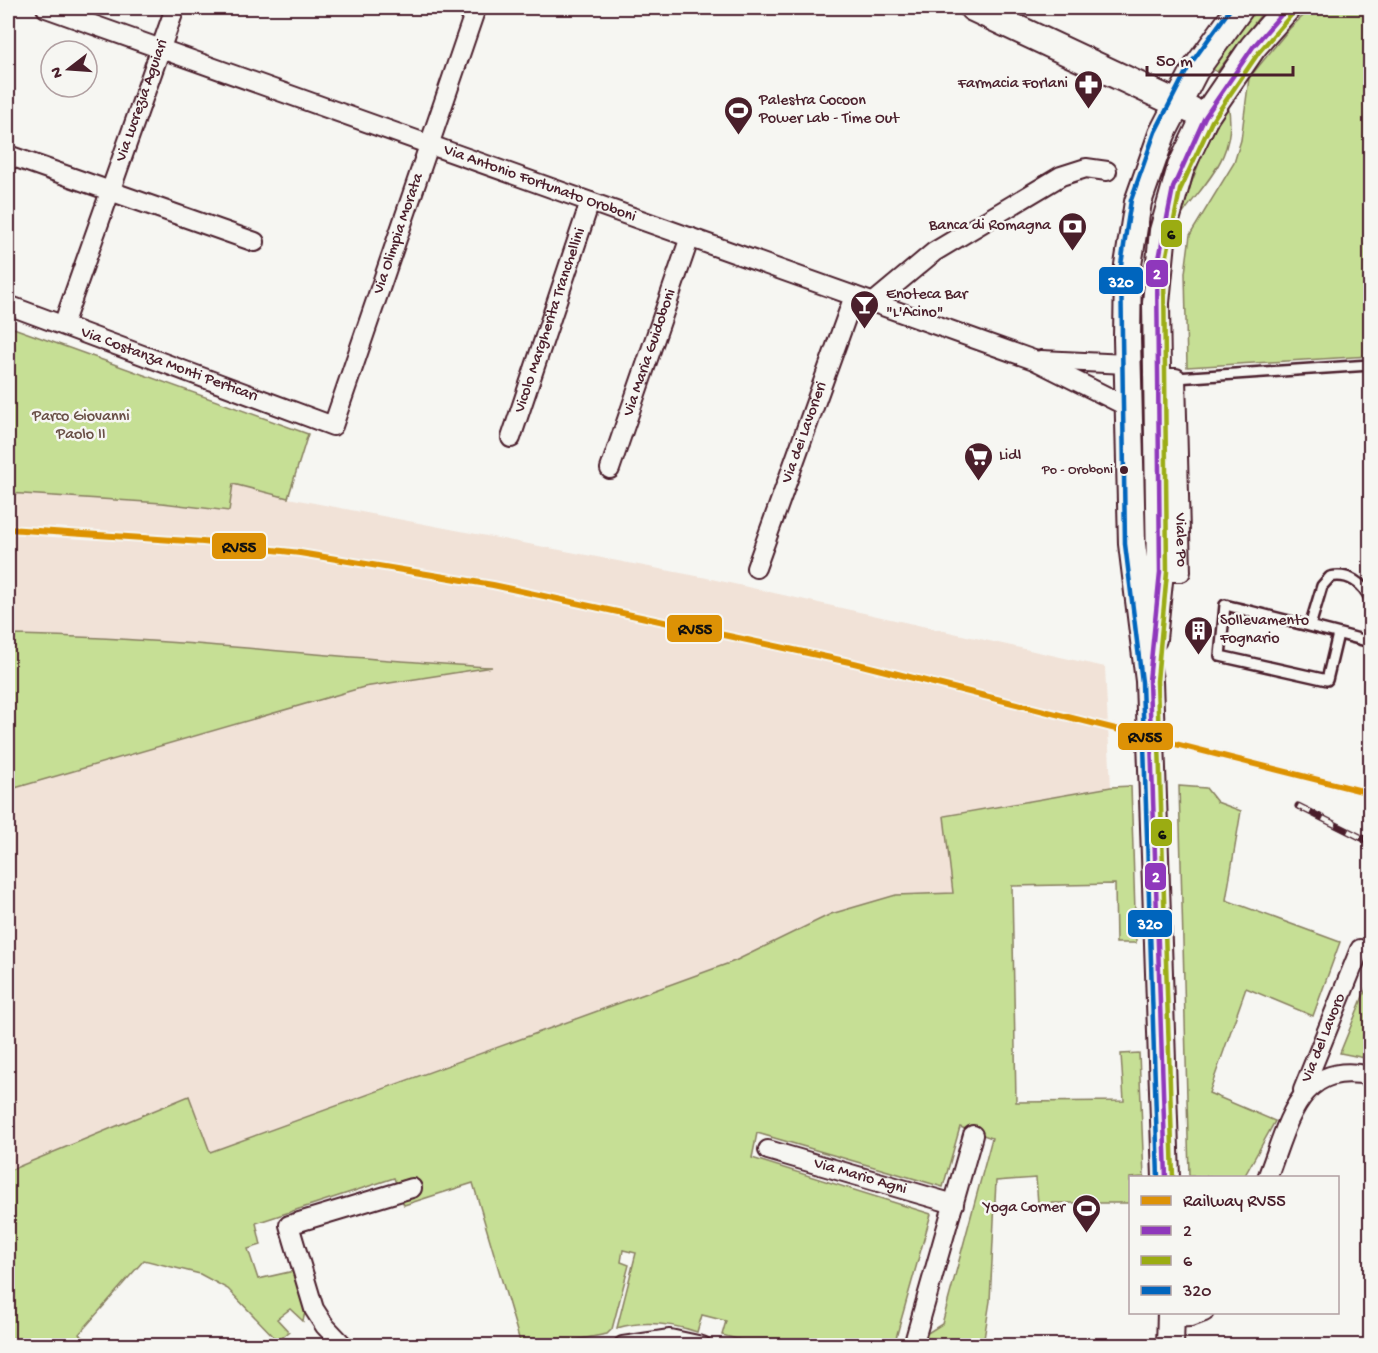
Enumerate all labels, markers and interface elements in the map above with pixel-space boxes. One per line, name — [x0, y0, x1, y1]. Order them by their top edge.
street label: Via Lucrezia Aguiari — [112, 37, 173, 165]
north arrow — [39, 39, 99, 99]
scale bar — [1147, 39, 1292, 77]
text: 50 m — [1156, 52, 1193, 73]
text: N — [47, 64, 69, 80]
pharmacy icon: Farmacia Forlani — [1073, 68, 1105, 110]
place label: Farmacia Forlani — [957, 75, 1068, 94]
place label: Palestra Cocoon Power Lab - Time Out — [758, 92, 900, 129]
sports icon: Palestra Cocoon Power Lab - Time Out — [722, 94, 754, 136]
street label: Via Antonio Fortunato Oroboni — [440, 141, 638, 227]
street label: Via Olimpia Morata — [369, 170, 429, 298]
bank icon: Banca di Romagna — [1056, 210, 1088, 252]
place label: Banca di Romagna — [928, 217, 1052, 236]
line badge: 6 — [1160, 219, 1183, 248]
street label: Vicolo Margherita Tranchellini — [510, 225, 590, 416]
text: 6 — [1167, 227, 1176, 246]
line badge: 2 — [1145, 259, 1169, 288]
line badge: 320 — [1098, 266, 1144, 295]
text: 2 — [1153, 267, 1161, 286]
text: 320 — [1107, 275, 1134, 294]
place label: Enoteca Bar "L'Acino" — [886, 286, 969, 323]
street label: Via Maria Guidoboni — [619, 287, 681, 420]
bar icon: Enoteca Bar "L'Acino" — [849, 288, 881, 330]
street label: Via Costanza Monti Perticari — [77, 323, 260, 407]
street label: Via dei Lavorieri — [777, 379, 832, 487]
park label: Parco Giovanni Paolo II — [31, 408, 130, 445]
supermarket icon: Lidl — [962, 440, 994, 482]
place label: Lidl — [999, 447, 1021, 466]
place label: Po - Oroboni — [1041, 462, 1113, 479]
marker: Po - Oroboni — [1118, 464, 1130, 476]
street label: Viale Po — [1170, 512, 1190, 567]
line badge: RV55 — [211, 532, 267, 560]
text: RV55 — [221, 540, 257, 559]
place label: Sollevamento Fognario — [1219, 612, 1309, 649]
line badge: RV55 — [666, 614, 723, 643]
building icon: Sollevamento Fognario — [1183, 614, 1215, 656]
text: RV55 — [677, 622, 713, 641]
line badge: RV55 — [1117, 722, 1174, 751]
text: RV55 — [1127, 730, 1163, 749]
line badge: 6 — [1150, 818, 1173, 847]
text: 6 — [1158, 827, 1167, 846]
line badge: 2 — [1144, 862, 1167, 891]
text: 2 — [1152, 870, 1160, 889]
line badge: 320 — [1127, 909, 1173, 938]
text: 320 — [1136, 917, 1163, 936]
street label: Via del Lavoro — [1297, 991, 1350, 1086]
street label: Via Mario Agni — [811, 1154, 909, 1199]
legend — [1129, 1176, 1339, 1314]
sports icon: Yoga Corner — [1070, 1192, 1102, 1234]
text: Railway RV55 — [1183, 1192, 1286, 1213]
place label: Yoga Corner — [981, 1199, 1066, 1218]
text: 2 — [1183, 1222, 1192, 1243]
text: 6 — [1183, 1252, 1193, 1273]
text: 320 — [1182, 1282, 1211, 1303]

